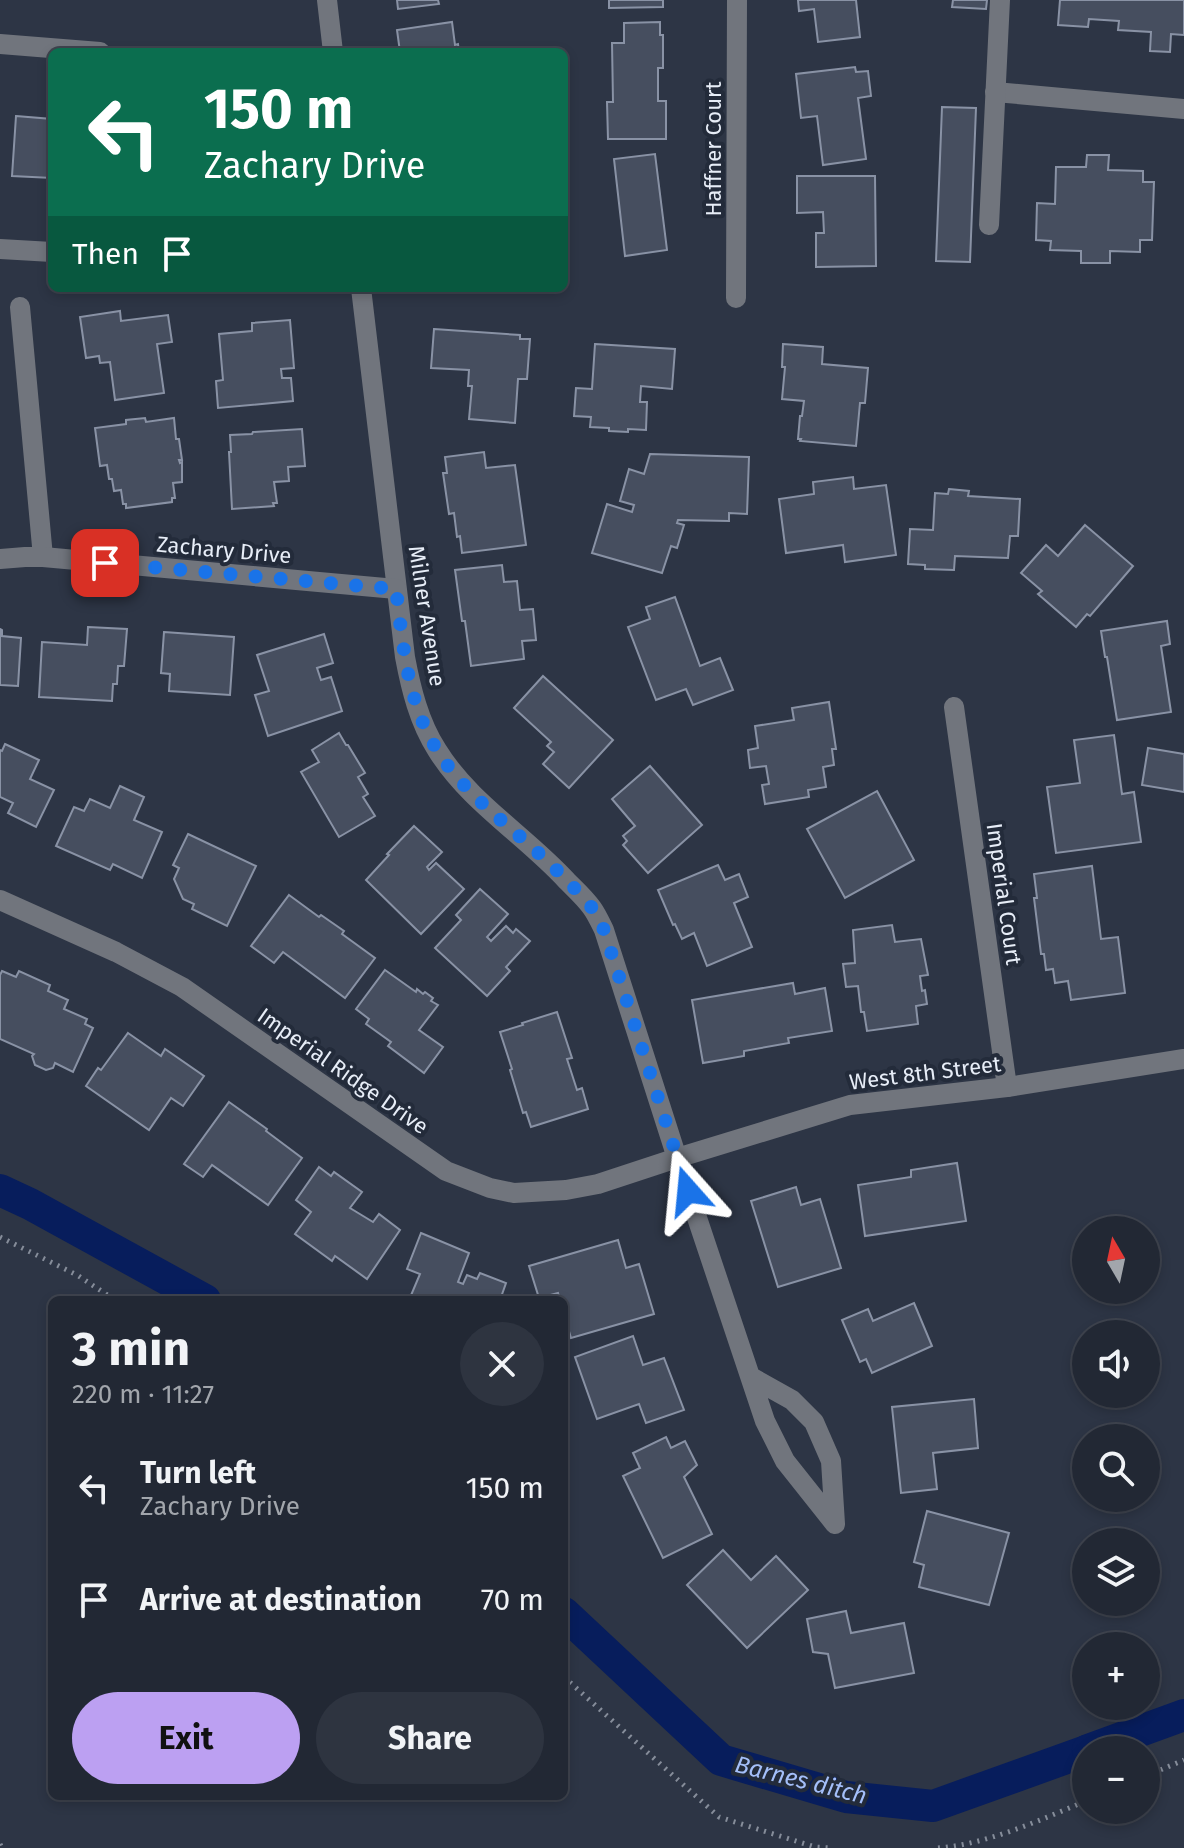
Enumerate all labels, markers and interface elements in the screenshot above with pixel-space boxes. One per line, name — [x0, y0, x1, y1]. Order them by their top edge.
text: 150 m — [204, 76, 353, 143]
icon: left — [72, 80, 176, 184]
street label: Haffner Court — [700, 82, 727, 216]
text: Zachary Drive — [204, 144, 425, 188]
icon: arrive — [155, 232, 199, 276]
text: Then — [72, 236, 139, 272]
pin — [71, 529, 139, 597]
street label: Zachary Drive — [155, 531, 293, 569]
icon: arrive — [83, 541, 127, 585]
street label: Milner Avenue — [403, 544, 451, 688]
street label: Imperial Court — [981, 821, 1027, 967]
street label: Imperial Ridge Drive — [252, 1002, 434, 1140]
street label: West 8th Street — [848, 1050, 1002, 1096]
position arrow — [646, 1149, 730, 1233]
north arrow — [1072, 1216, 1160, 1304]
map controls — [1072, 1216, 1160, 1824]
text: 3 min — [72, 1320, 190, 1378]
button: sound — [1072, 1320, 1160, 1408]
button: close — [460, 1322, 544, 1406]
text: 220 m · 11:27 — [72, 1379, 214, 1410]
button: search — [1072, 1424, 1160, 1512]
text: Turn left — [140, 1455, 256, 1491]
icon: left — [72, 1466, 116, 1510]
text: 150 m — [466, 1470, 544, 1506]
text: Zachary Drive — [140, 1491, 300, 1522]
button: layers — [1072, 1528, 1160, 1616]
icon: arrive — [72, 1578, 116, 1622]
text: Arrive at destination — [140, 1582, 422, 1618]
text: 70 m — [481, 1582, 544, 1618]
button: + — [1072, 1632, 1160, 1720]
button: Exit — [72, 1692, 300, 1784]
button: Share — [316, 1692, 544, 1784]
button: − — [1072, 1736, 1160, 1824]
water label: Barnes ditch — [732, 1750, 870, 1810]

